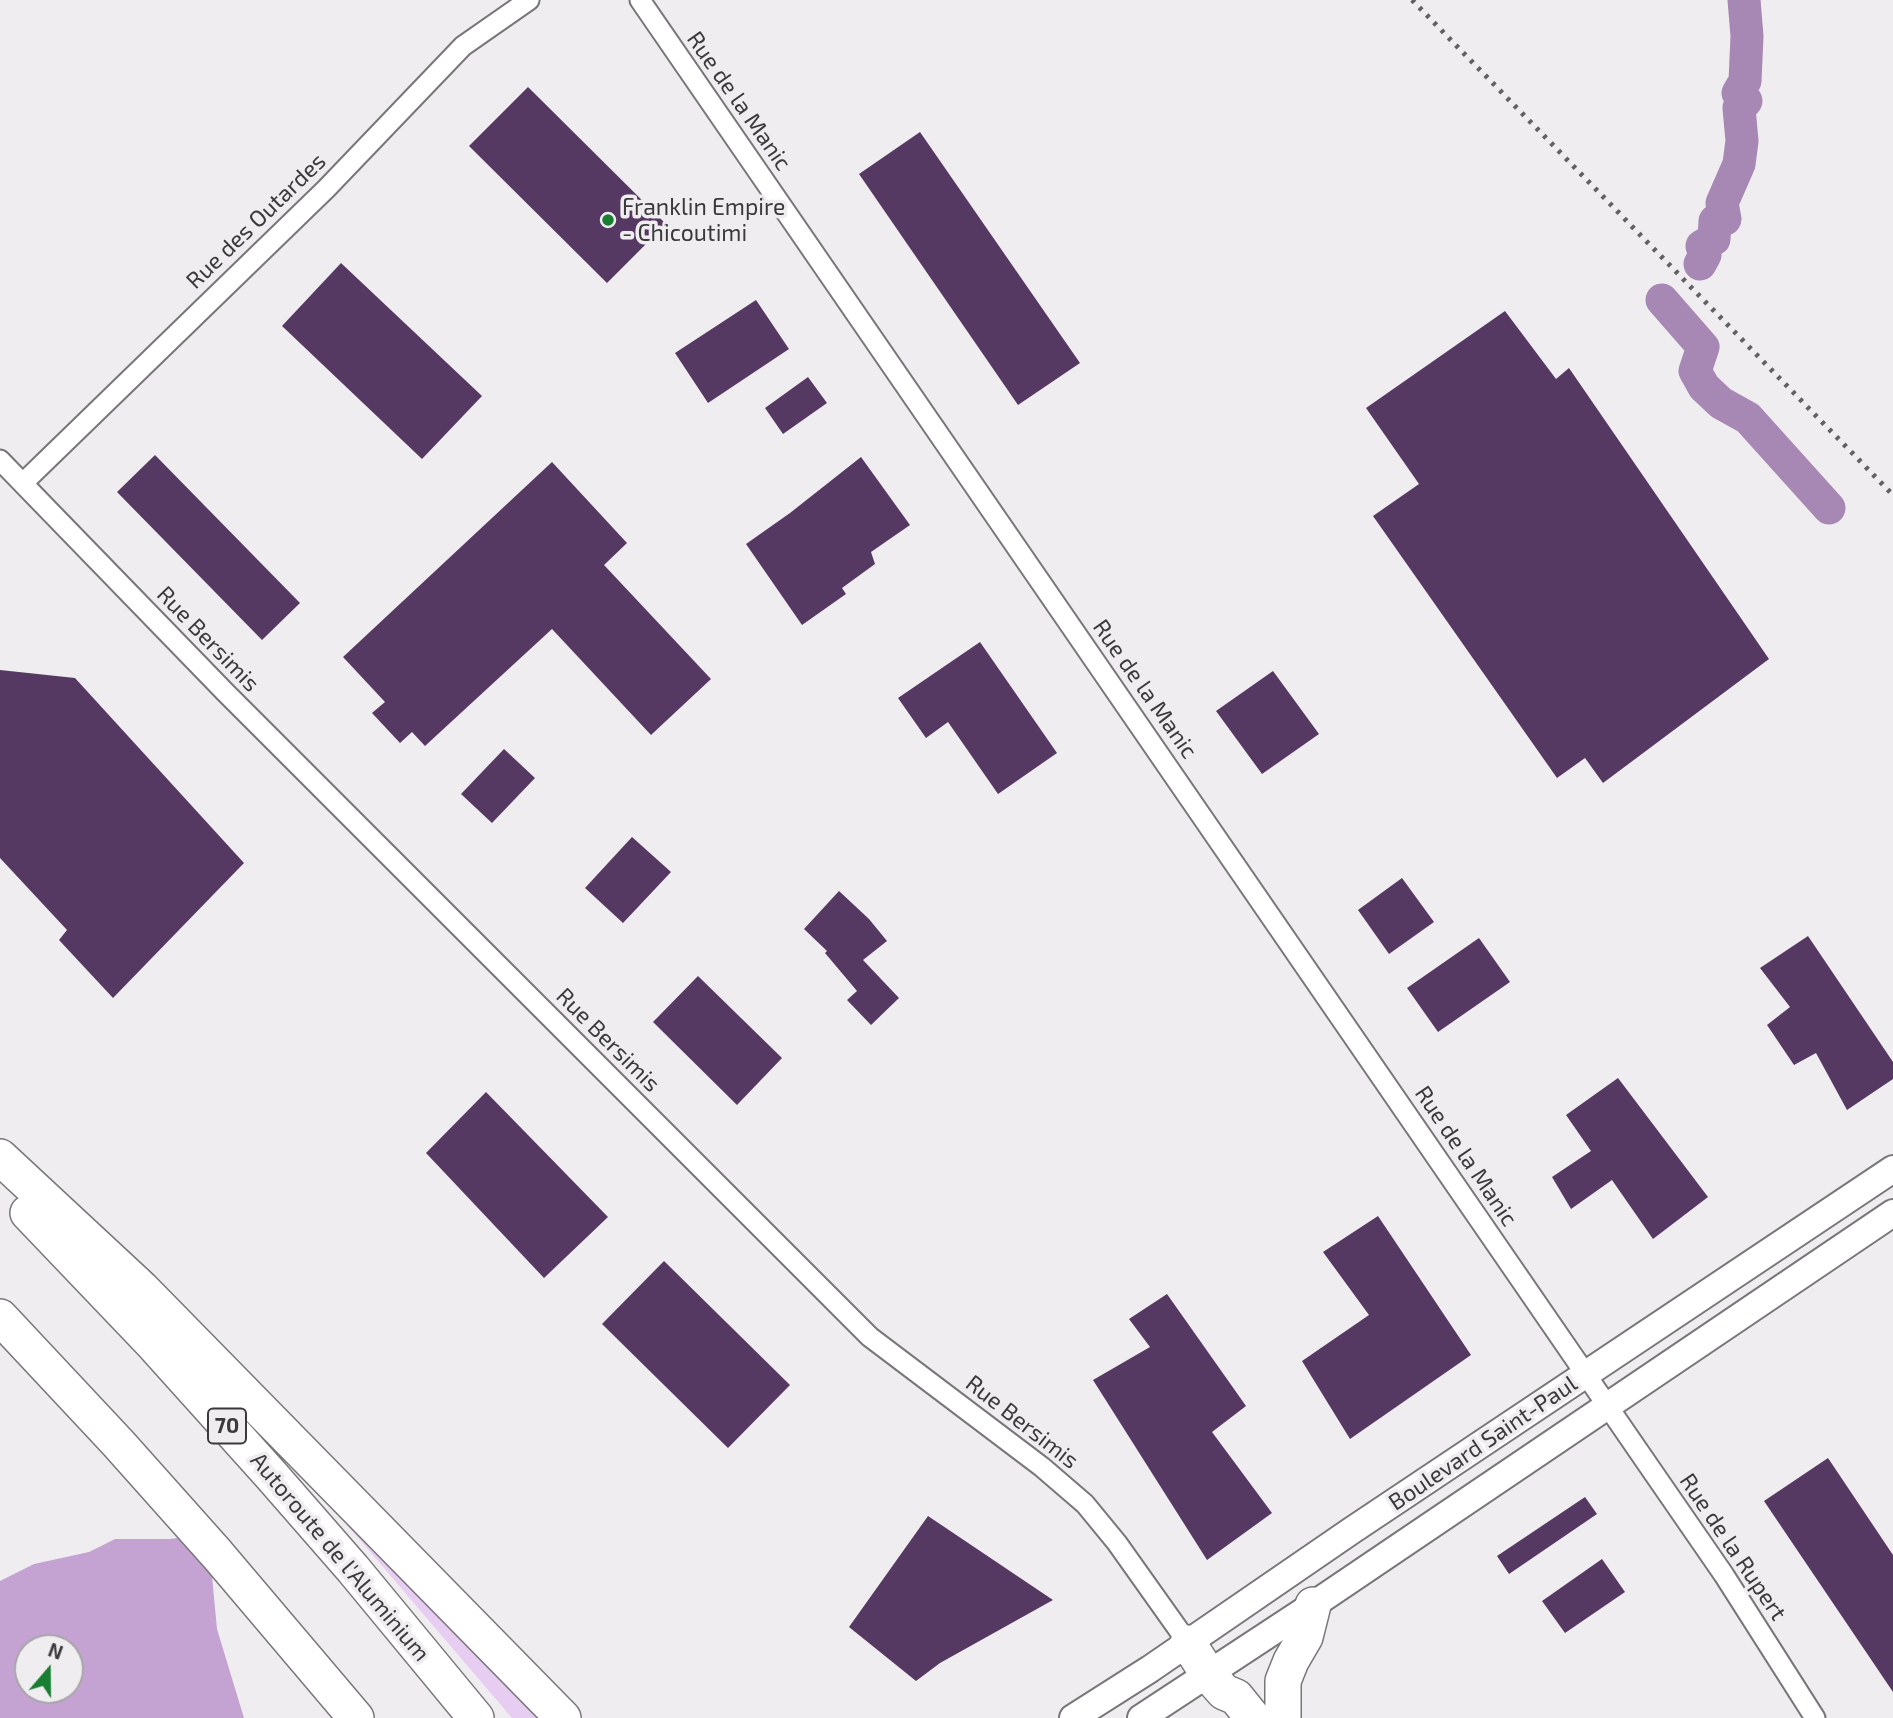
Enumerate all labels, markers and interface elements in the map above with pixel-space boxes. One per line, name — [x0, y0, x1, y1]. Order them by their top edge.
street label: Rue de la Manic — [681, 26, 797, 176]
street label: Rue des Outardes — [181, 147, 331, 295]
place label: Franklin Empire - Chicoutimi — [622, 193, 785, 247]
marker: Franklin Empire - Chicoutimi — [600, 212, 616, 228]
street label: Rue Bersimis — [151, 581, 265, 697]
street label: Rue de la Manic — [1087, 614, 1203, 764]
street label: Rue Bersimis — [550, 982, 666, 1098]
street label: Rue de la Manic — [1409, 1081, 1523, 1231]
street label: Rue Bersimis — [960, 1369, 1084, 1475]
street label: Boulevard Saint-Paul — [1384, 1370, 1582, 1516]
road number: 70 — [208, 1408, 246, 1444]
street label: Autoroute de l'Aluminium — [245, 1447, 435, 1667]
street label: Rue de la Rupert — [1674, 1468, 1792, 1626]
north arrow — [14, 1634, 84, 1704]
text: N — [45, 1638, 66, 1664]

